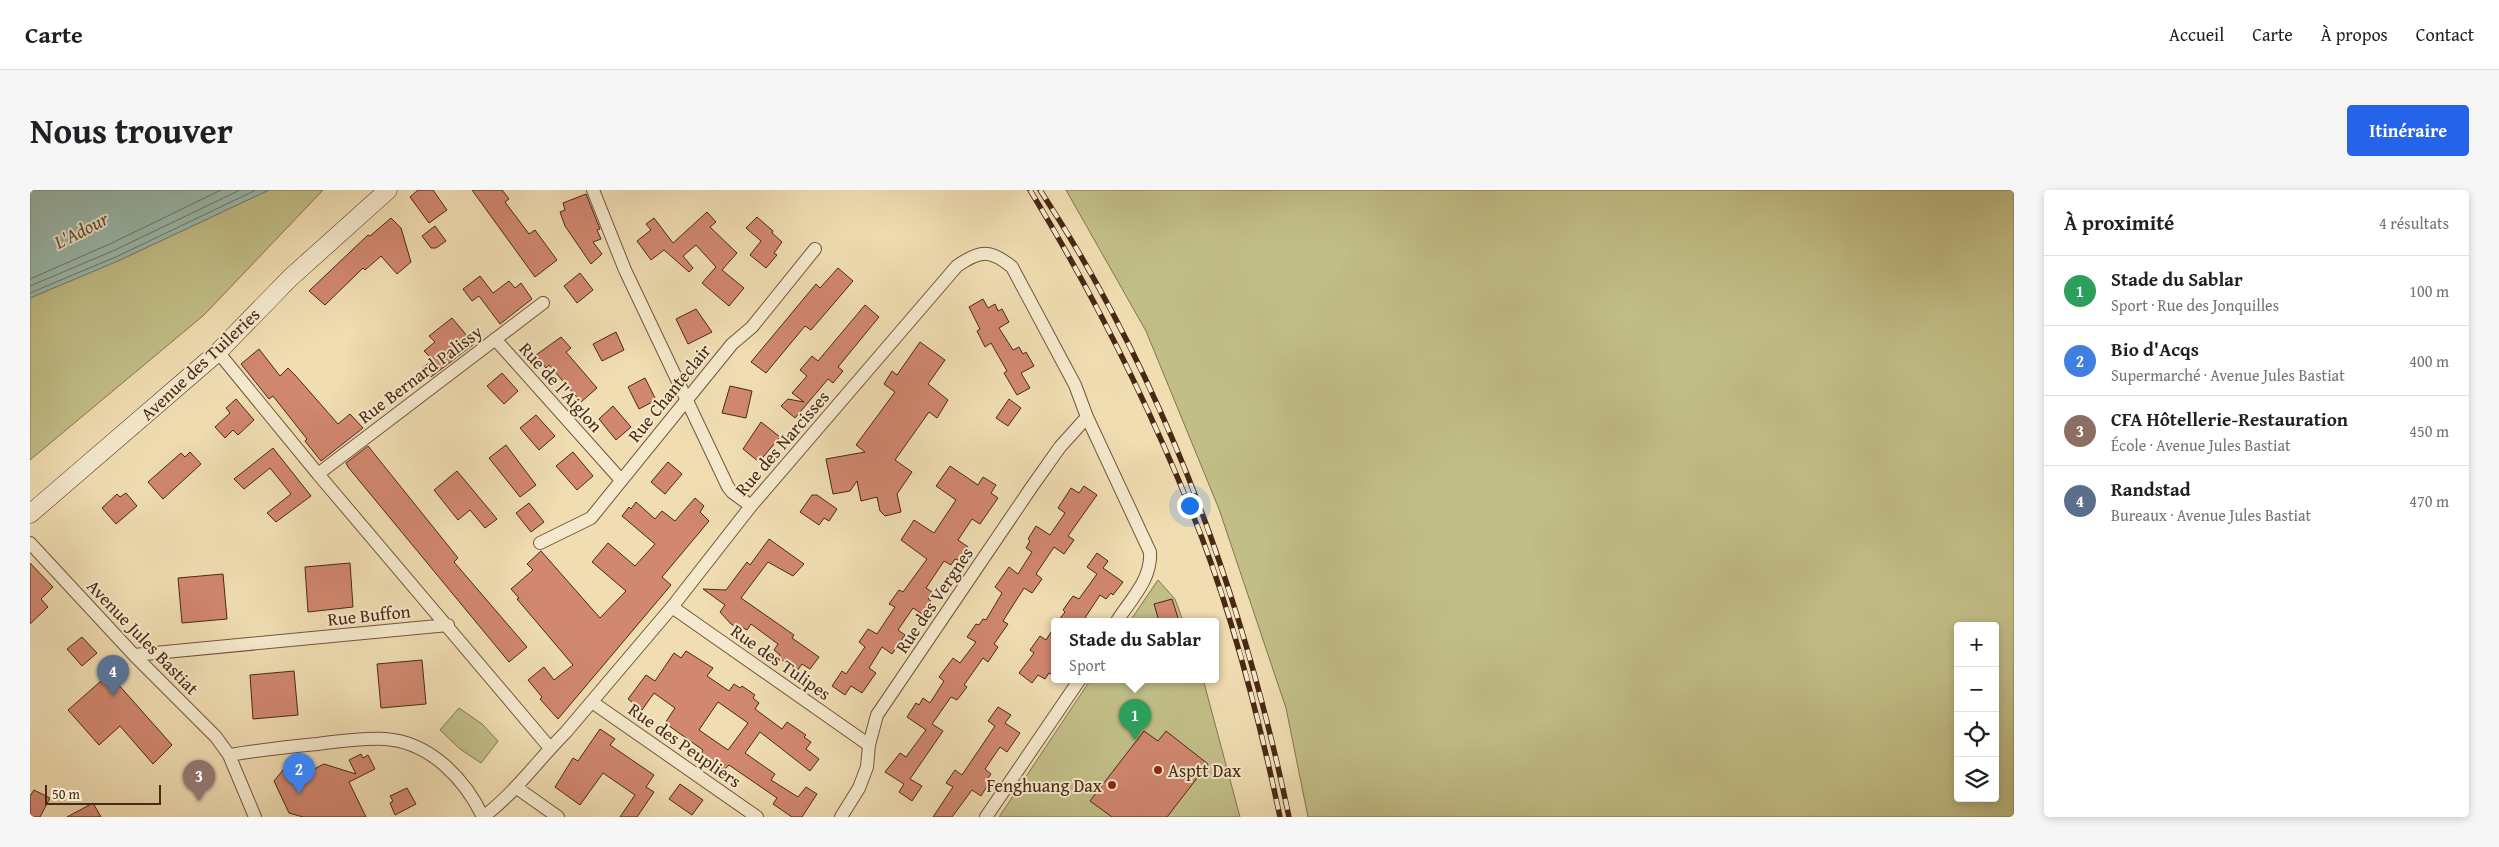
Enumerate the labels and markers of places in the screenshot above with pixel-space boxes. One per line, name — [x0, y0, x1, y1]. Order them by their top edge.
pin: 4 — [97, 655, 129, 696]
pin: 1 — [1119, 699, 1151, 740]
pin: 2 — [283, 753, 315, 794]
place label: Asptt Dax — [1168, 757, 1242, 784]
pin: 3 — [183, 760, 215, 801]
marker: Asptt Dax — [1152, 764, 1164, 776]
place label: Fenghuang Dax — [986, 772, 1103, 799]
marker: Fenghuang Dax — [1106, 779, 1118, 791]

